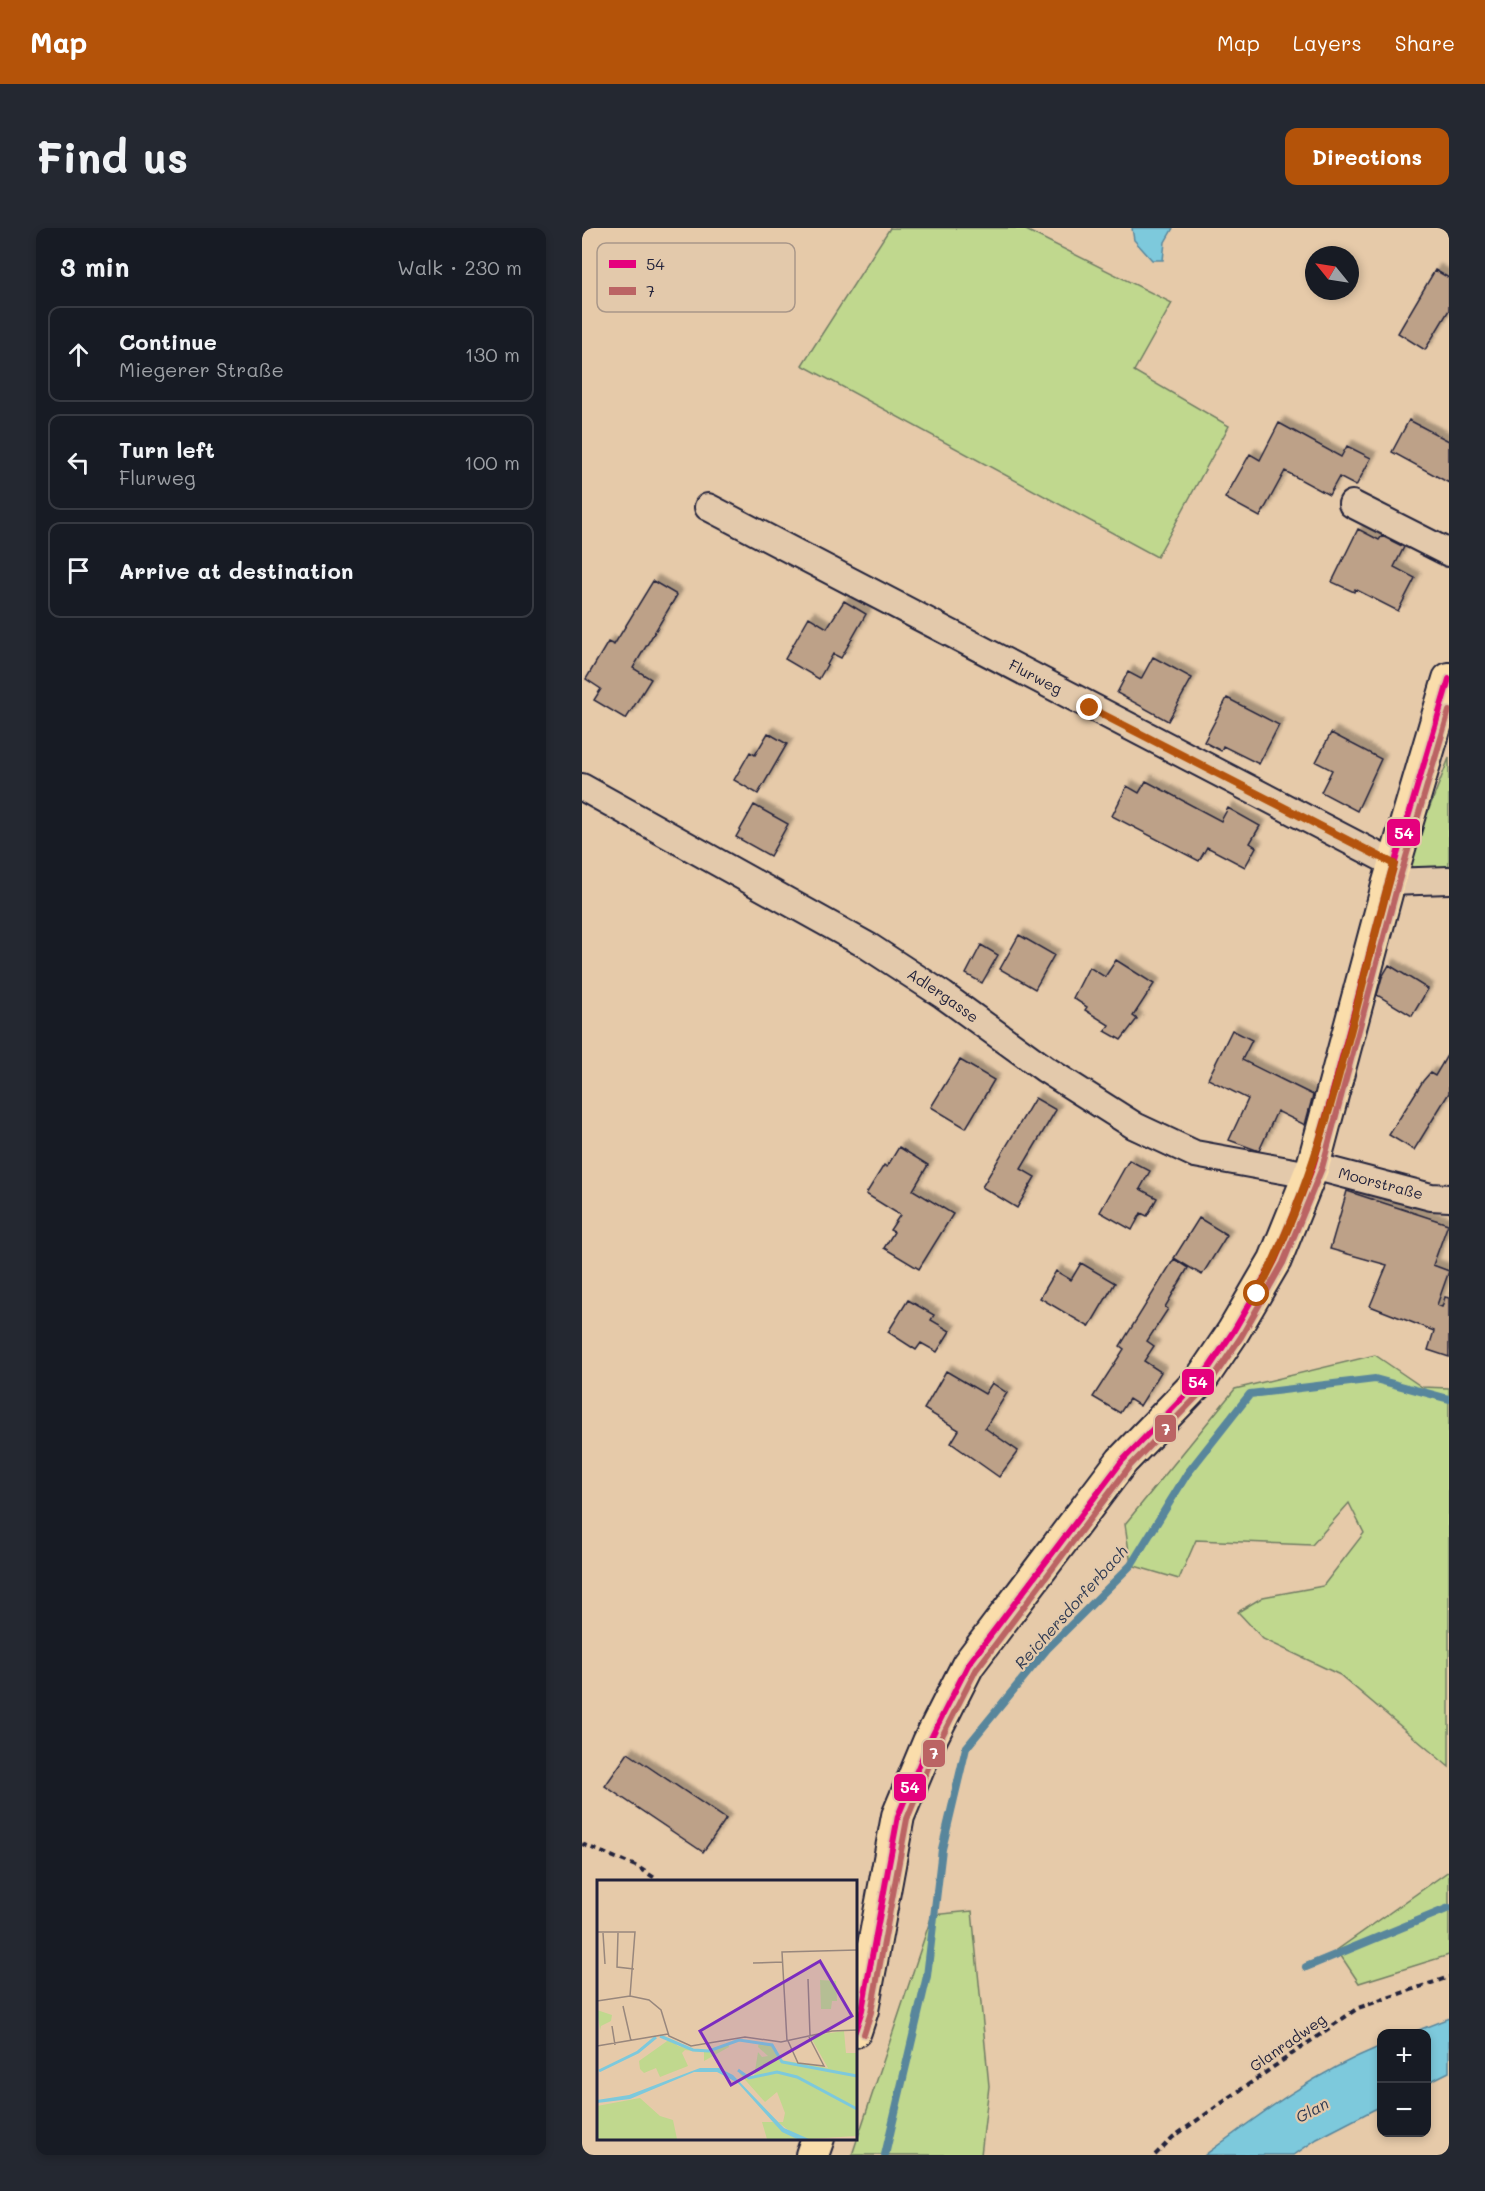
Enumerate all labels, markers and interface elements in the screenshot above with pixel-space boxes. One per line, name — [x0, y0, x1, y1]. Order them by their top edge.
text: Map — [30, 24, 87, 60]
text: Map — [1217, 29, 1260, 56]
text: Layers — [1293, 29, 1362, 56]
text: Share — [1395, 29, 1455, 56]
button: Directions — [1285, 128, 1449, 185]
text: Find us — [36, 129, 188, 184]
legend — [597, 243, 795, 312]
north arrow — [1305, 246, 1359, 300]
text: 3 min — [60, 250, 129, 284]
text: 54 — [646, 253, 665, 274]
text: Walk · 230 m — [397, 254, 522, 280]
text: 7 — [646, 280, 655, 301]
text: Continue — [119, 327, 217, 356]
icon: ahead — [62, 338, 95, 371]
text: 130 m — [465, 341, 520, 367]
text: Miegerer Straße — [119, 356, 284, 382]
text: Turn left — [119, 435, 215, 464]
icon: left — [62, 446, 95, 479]
text: 100 m — [464, 449, 520, 475]
text: Flurweg — [119, 464, 196, 490]
icon: arrive — [62, 554, 95, 587]
text: Arrive at destination — [119, 556, 354, 585]
street label: Flurweg — [1006, 654, 1066, 699]
route end — [1076, 694, 1102, 720]
line badge: 54 — [1386, 818, 1421, 847]
text: 54 — [1394, 822, 1414, 843]
street label: Adlergasse — [904, 963, 983, 1027]
street label: Moorstraße — [1336, 1162, 1426, 1204]
route start — [1243, 1280, 1269, 1306]
line badge: 54 — [1181, 1368, 1215, 1396]
text: 54 — [1188, 1371, 1208, 1392]
line badge: 7 — [1154, 1414, 1177, 1443]
text: 7 — [1162, 1418, 1171, 1439]
water label: Reichersdorferbach — [1009, 1540, 1132, 1673]
line badge: 7 — [922, 1739, 946, 1768]
text: 7 — [930, 1742, 939, 1763]
line badge: 54 — [893, 1773, 927, 1802]
text: 54 — [900, 1776, 920, 1797]
inset map — [597, 1880, 856, 2140]
street label: Glanradweg — [1245, 2008, 1330, 2076]
map controls — [1377, 2029, 1431, 2137]
button: + — [1377, 2029, 1431, 2083]
button: − — [1377, 2083, 1431, 2137]
water label: Glan — [1292, 2092, 1332, 2127]

